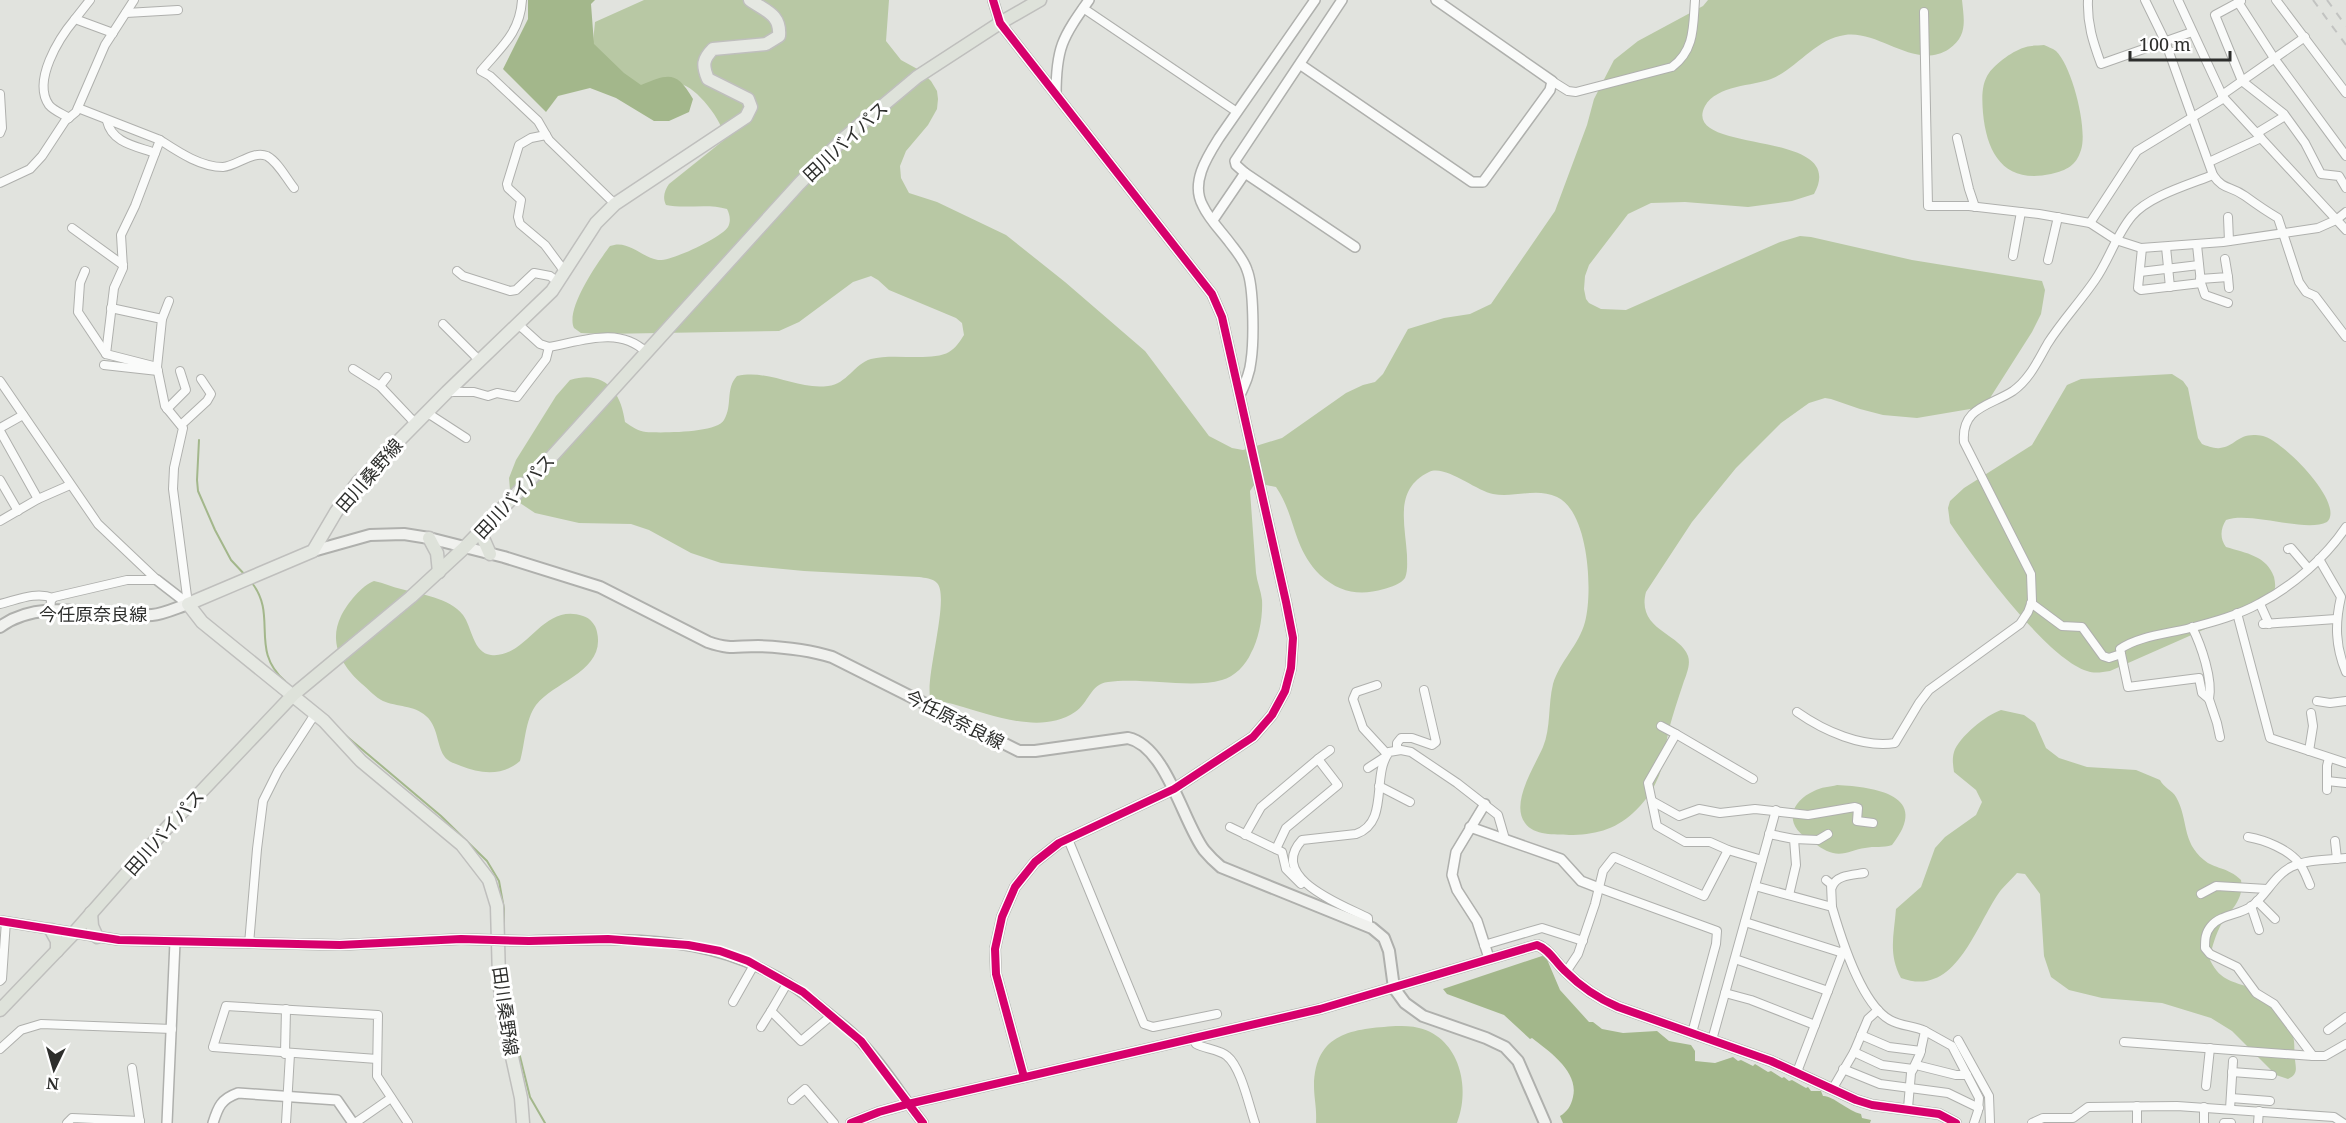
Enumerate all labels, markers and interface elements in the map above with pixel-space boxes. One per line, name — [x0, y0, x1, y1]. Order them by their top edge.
scale bar — [2130, 24, 2230, 62]
text: 100 m — [2139, 32, 2191, 56]
street label: 田川バイパス — [797, 96, 893, 186]
street label: 田川桑野線 — [330, 433, 408, 517]
street label: 田川バイパス — [469, 448, 559, 544]
street label: 今任原奈良線 — [39, 602, 147, 626]
street label: 今任原奈良線 — [901, 684, 1009, 754]
street label: 田川バイパス — [119, 784, 209, 880]
street label: 田川桑野線 — [488, 965, 524, 1057]
north arrow — [24, 1039, 84, 1099]
text: N — [45, 1072, 60, 1095]

